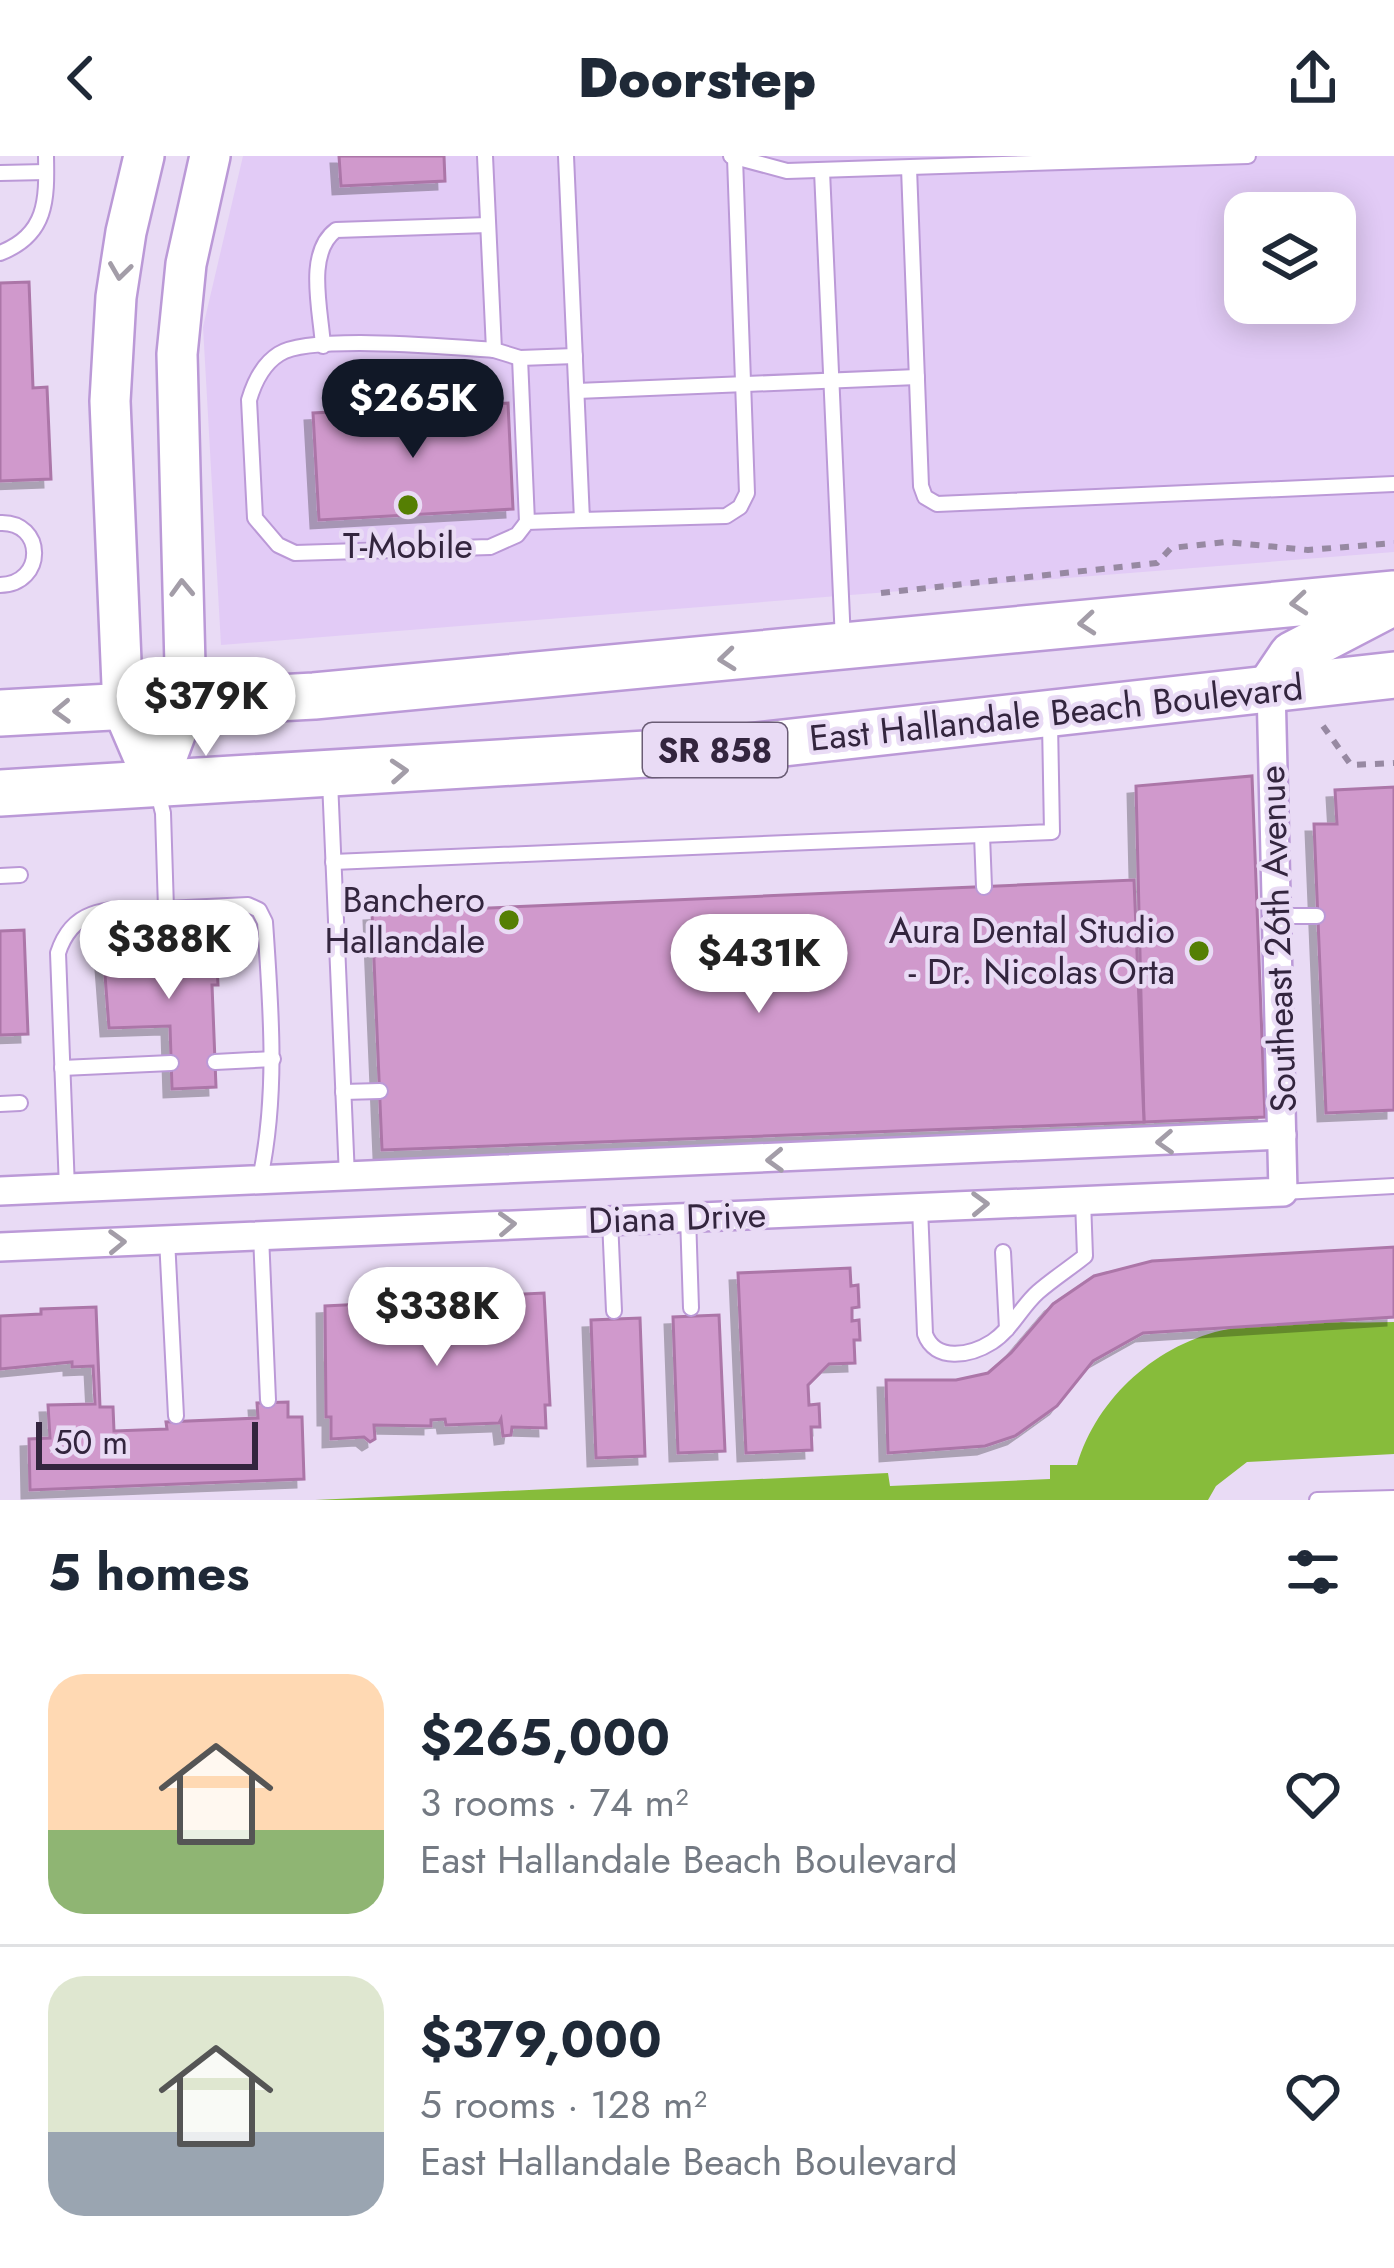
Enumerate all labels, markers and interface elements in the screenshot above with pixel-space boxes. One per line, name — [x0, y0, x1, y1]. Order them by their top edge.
text: Doorstep — [578, 39, 816, 117]
icon: back — [48, 45, 114, 111]
icon: share — [1280, 45, 1346, 111]
map controls — [1224, 192, 1356, 324]
button: layers — [1224, 192, 1356, 324]
one-way arrow — [108, 261, 134, 280]
pin: $265K — [329, 359, 497, 461]
text: $265K — [349, 369, 477, 426]
marker: T-Mobile — [395, 492, 421, 518]
place label: T-Mobile — [343, 519, 473, 571]
one-way arrow — [169, 578, 195, 597]
one-way arrow — [1289, 590, 1308, 615]
one-way arrow — [1077, 609, 1096, 635]
one-way arrow — [717, 646, 736, 671]
pin: $379K — [122, 657, 290, 759]
street label: East Hallandale Beach Boulevard — [807, 660, 1305, 764]
text: $379K — [144, 667, 268, 724]
one-way arrow — [52, 698, 71, 724]
road number: SR 858 — [643, 723, 787, 777]
one-way arrow — [390, 758, 409, 784]
street label: Southeast 26th Avenue — [1245, 765, 1309, 1113]
place label: Banchero Hallandale — [325, 873, 485, 966]
pin: $388K — [85, 900, 253, 1002]
place label: Aura Dental Studio - Dr. Nicolas Orta — [889, 904, 1175, 997]
marker: Banchero Hallandale — [496, 907, 522, 933]
text: $388K — [107, 910, 231, 967]
pin: $431K — [675, 914, 843, 1016]
text: $431K — [698, 924, 820, 981]
marker: Aura Dental Studio - Dr. Nicolas Orta — [1186, 938, 1212, 964]
one-way arrow — [1155, 1129, 1174, 1155]
one-way arrow — [765, 1146, 784, 1172]
street label: Diana Drive — [587, 1188, 767, 1246]
one-way arrow — [971, 1191, 990, 1217]
one-way arrow — [498, 1211, 516, 1237]
one-way arrow — [108, 1229, 127, 1255]
pin: $338K — [353, 1267, 521, 1369]
text: $338K — [375, 1277, 499, 1334]
scale bar — [36, 1416, 258, 1469]
text: 50 m — [54, 1419, 128, 1466]
text: 5 homes — [48, 1535, 250, 1609]
icon: filters — [1280, 1539, 1346, 1605]
text: $265,000 — [420, 1700, 670, 1774]
icon: home — [144, 1722, 288, 1866]
icon: heart — [1280, 1761, 1346, 1827]
text: 3 rooms · 74 m² — [420, 1774, 688, 1831]
text: East Hallandale Beach Boulevard — [420, 1831, 958, 1888]
text: $379,000 — [420, 2002, 662, 2076]
icon: home — [144, 2024, 288, 2168]
icon: heart — [1280, 2063, 1346, 2129]
text: 5 rooms · 128 m² — [420, 2076, 707, 2133]
text: East Hallandale Beach Boulevard — [420, 2133, 958, 2190]

